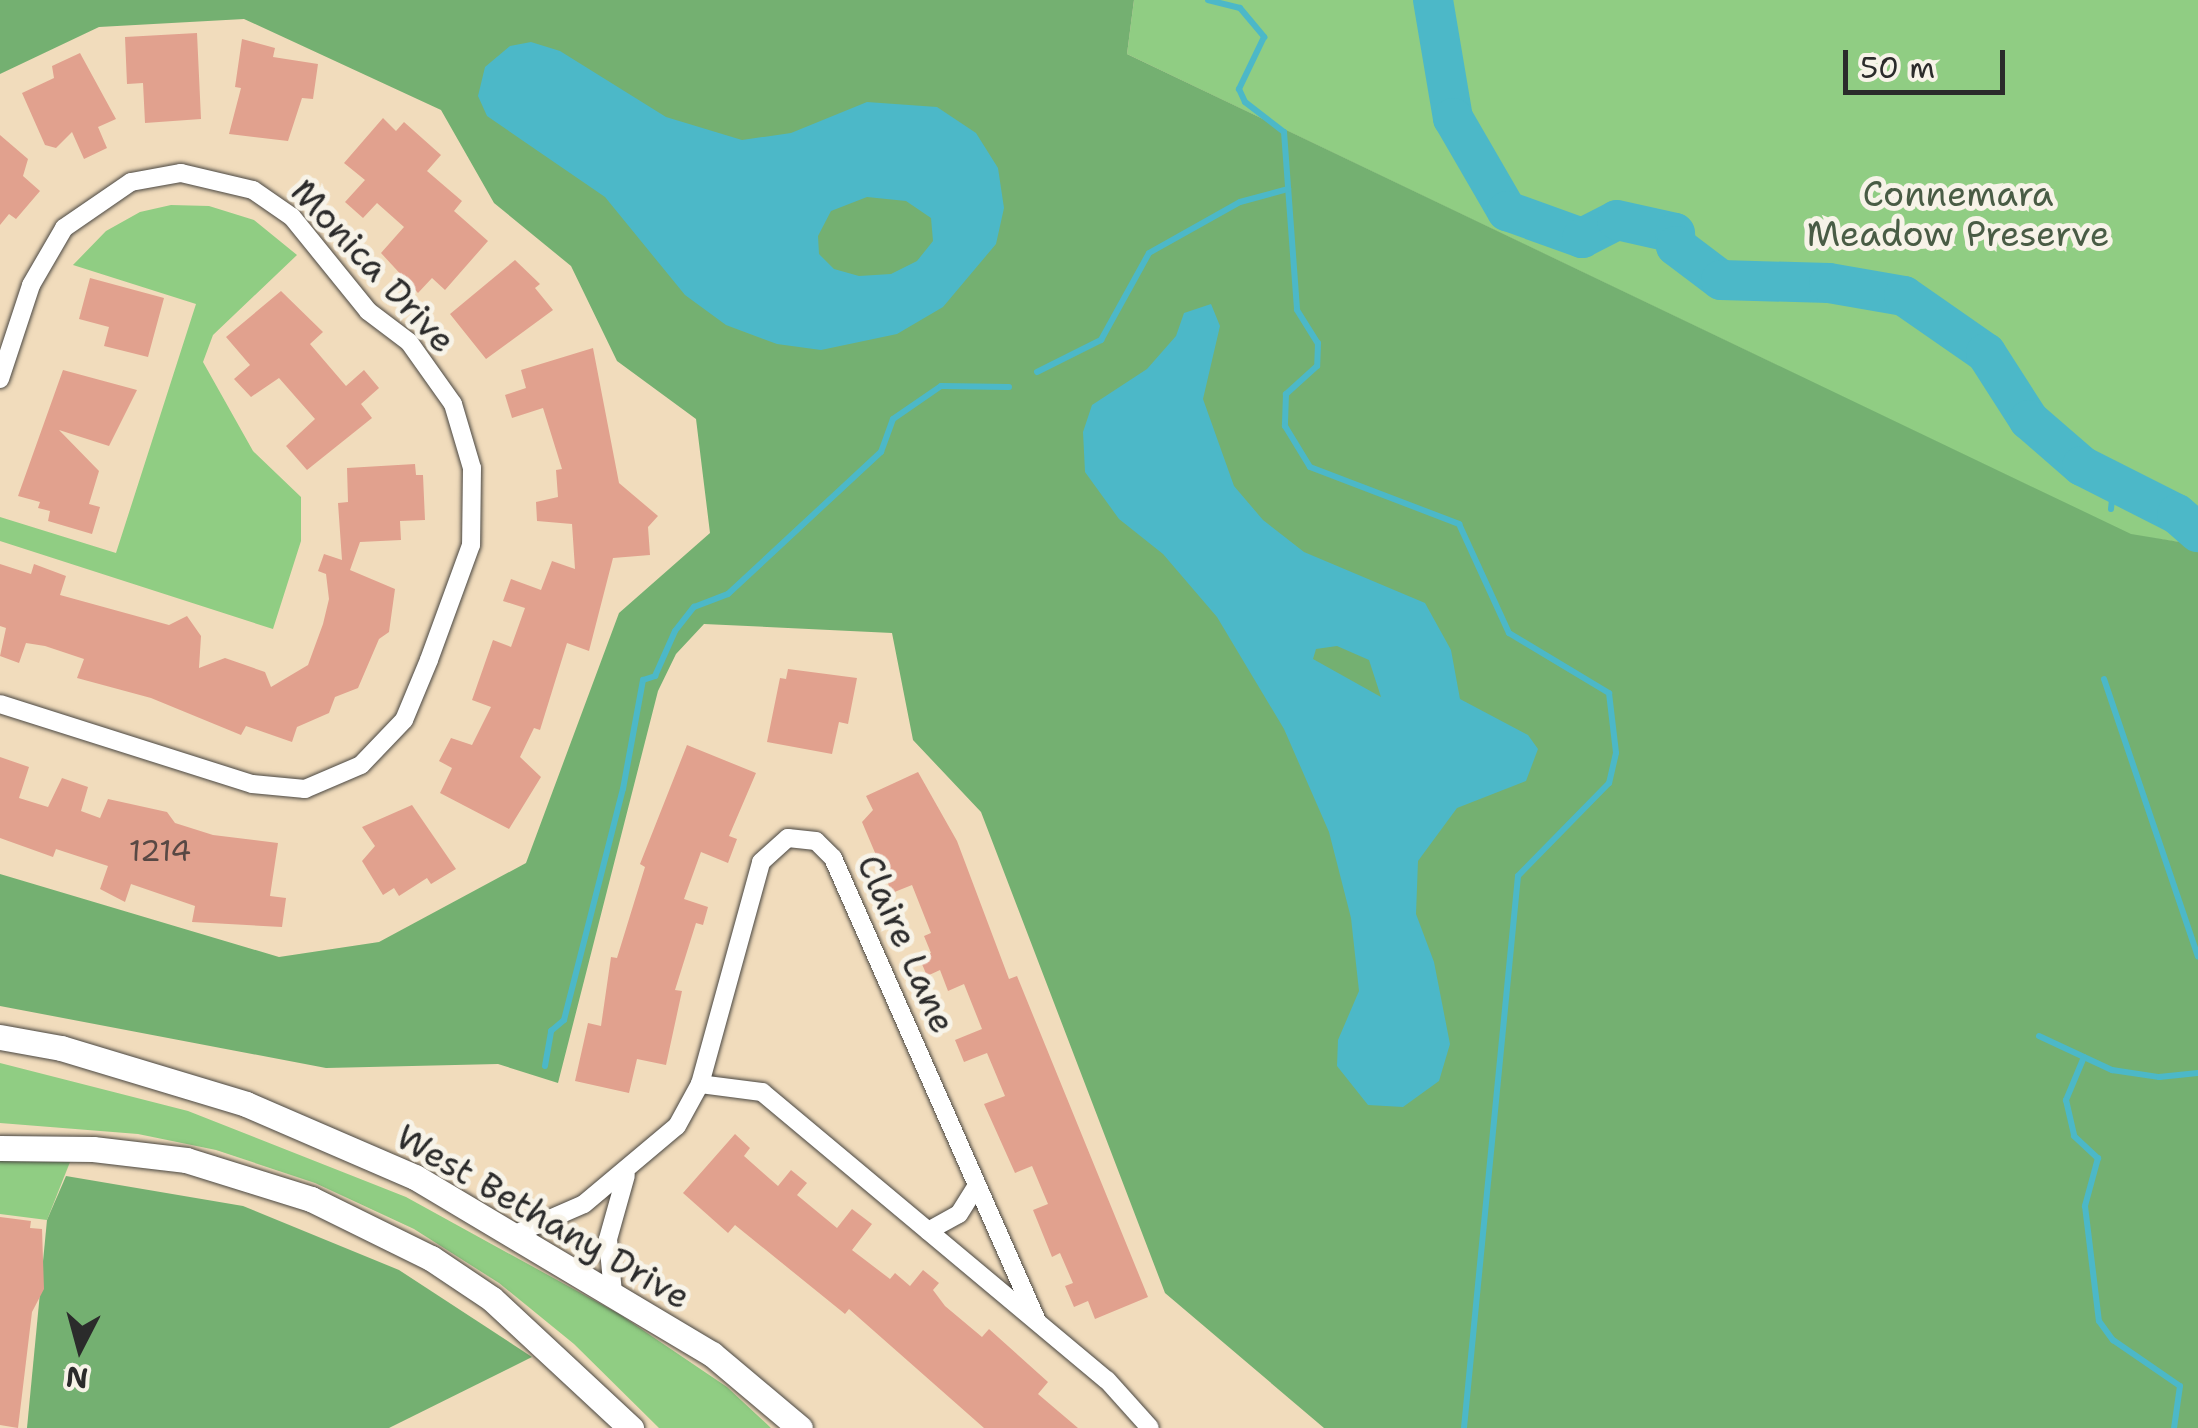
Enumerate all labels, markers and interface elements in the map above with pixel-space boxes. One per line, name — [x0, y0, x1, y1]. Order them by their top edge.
scale bar — [1848, 30, 2010, 92]
text: 50 m — [1860, 47, 1935, 88]
street label: Monica Drive — [282, 171, 464, 361]
park label: Connemara Meadow Preserve — [1806, 173, 2110, 255]
house number: 1214 — [129, 833, 191, 869]
street label: Claire Lane — [848, 848, 964, 1040]
street label: West Bethany Drive — [389, 1116, 697, 1318]
north arrow — [30, 1298, 130, 1398]
text: N — [64, 1358, 90, 1398]

